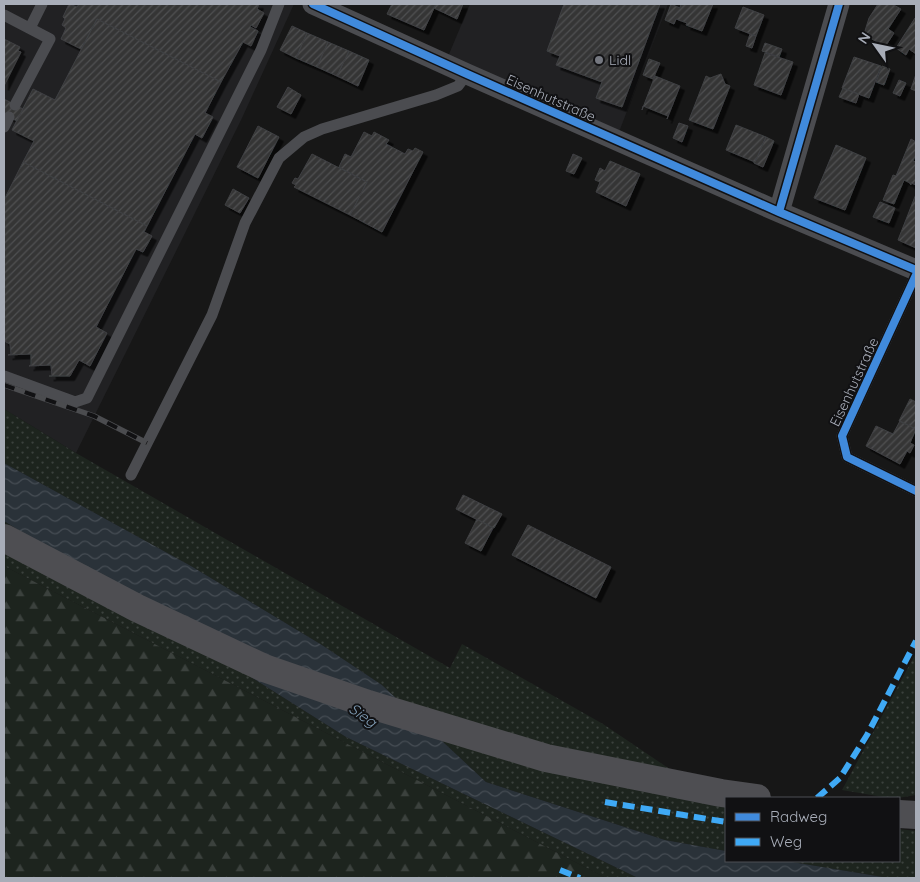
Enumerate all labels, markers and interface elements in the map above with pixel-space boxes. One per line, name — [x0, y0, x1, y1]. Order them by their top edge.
north arrow — [850, 20, 900, 70]
text: N — [854, 29, 874, 47]
place label: Lidl — [609, 51, 631, 69]
marker: Lidl — [593, 54, 605, 66]
street label: Eisenhutstraße — [504, 70, 599, 126]
street label: Eisenhutstraße — [826, 335, 882, 429]
water label: Sieg — [346, 699, 382, 732]
legend — [725, 797, 900, 862]
text: Radweg — [770, 807, 827, 826]
text: Weg — [770, 832, 802, 851]

